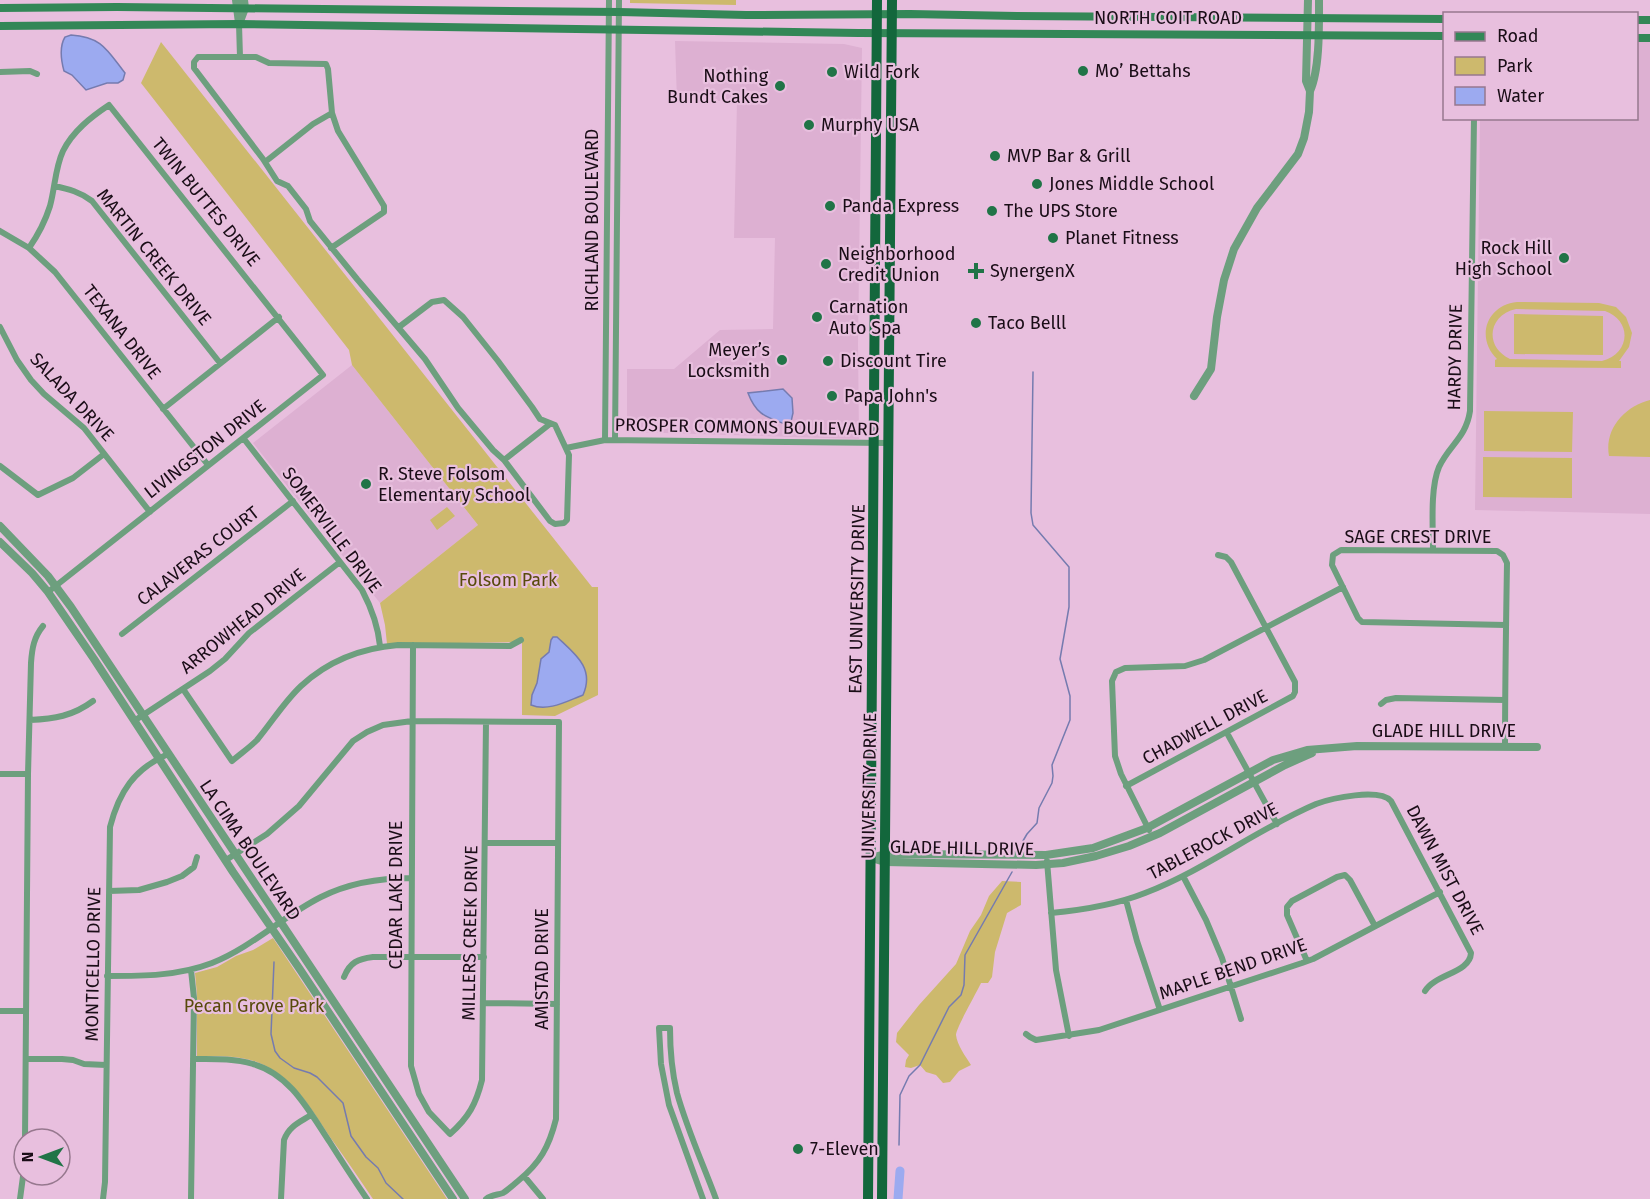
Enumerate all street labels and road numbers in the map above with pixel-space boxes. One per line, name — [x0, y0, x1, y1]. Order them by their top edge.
street label: NORTH COIT ROAD — [1094, 7, 1242, 29]
street label: RICHLAND BOULEVARD — [581, 129, 603, 311]
street label: TWIN BUTTES DRIVE — [147, 133, 265, 271]
street label: MARTIN CREEK DRIVE — [92, 184, 216, 330]
street label: TEXANA DRIVE — [78, 280, 166, 384]
street label: HARDY DRIVE — [1443, 304, 1467, 410]
street label: SALADA DRIVE — [25, 348, 119, 446]
street label: LIVINGSTON DRIVE — [140, 395, 270, 503]
street label: PROSPER COMMONS BOULEVARD — [614, 414, 880, 440]
street label: SOMERVILLE DRIVE — [278, 463, 386, 597]
street label: CALAVERAS COURT — [133, 501, 264, 610]
street label: EAST UNIVERSITY DRIVE — [844, 504, 870, 694]
street label: SAGE CREST DRIVE — [1345, 526, 1491, 548]
street label: ARROWHEAD DRIVE — [176, 564, 310, 678]
street label: CHADWELL DRIVE — [1139, 685, 1271, 769]
street label: UNIVERSITY DRIVE — [857, 713, 881, 859]
street label: GLADE HILL DRIVE — [1372, 720, 1516, 742]
street label: LA CIMA BOULEVARD — [195, 775, 305, 925]
street label: TABLEROCK DRIVE — [1144, 797, 1282, 885]
street label: DAWN MIST DRIVE — [1402, 801, 1488, 939]
street label: CEDAR LAKE DRIVE — [385, 821, 407, 969]
street label: GLADE HILL DRIVE — [890, 836, 1034, 860]
street label: MILLERS CREEK DRIVE — [457, 845, 483, 1021]
street label: MONTICELLO DRIVE — [81, 886, 105, 1042]
street label: AMISTAD DRIVE — [531, 908, 553, 1030]
street label: MAPLE BEND DRIVE — [1156, 933, 1310, 1005]

